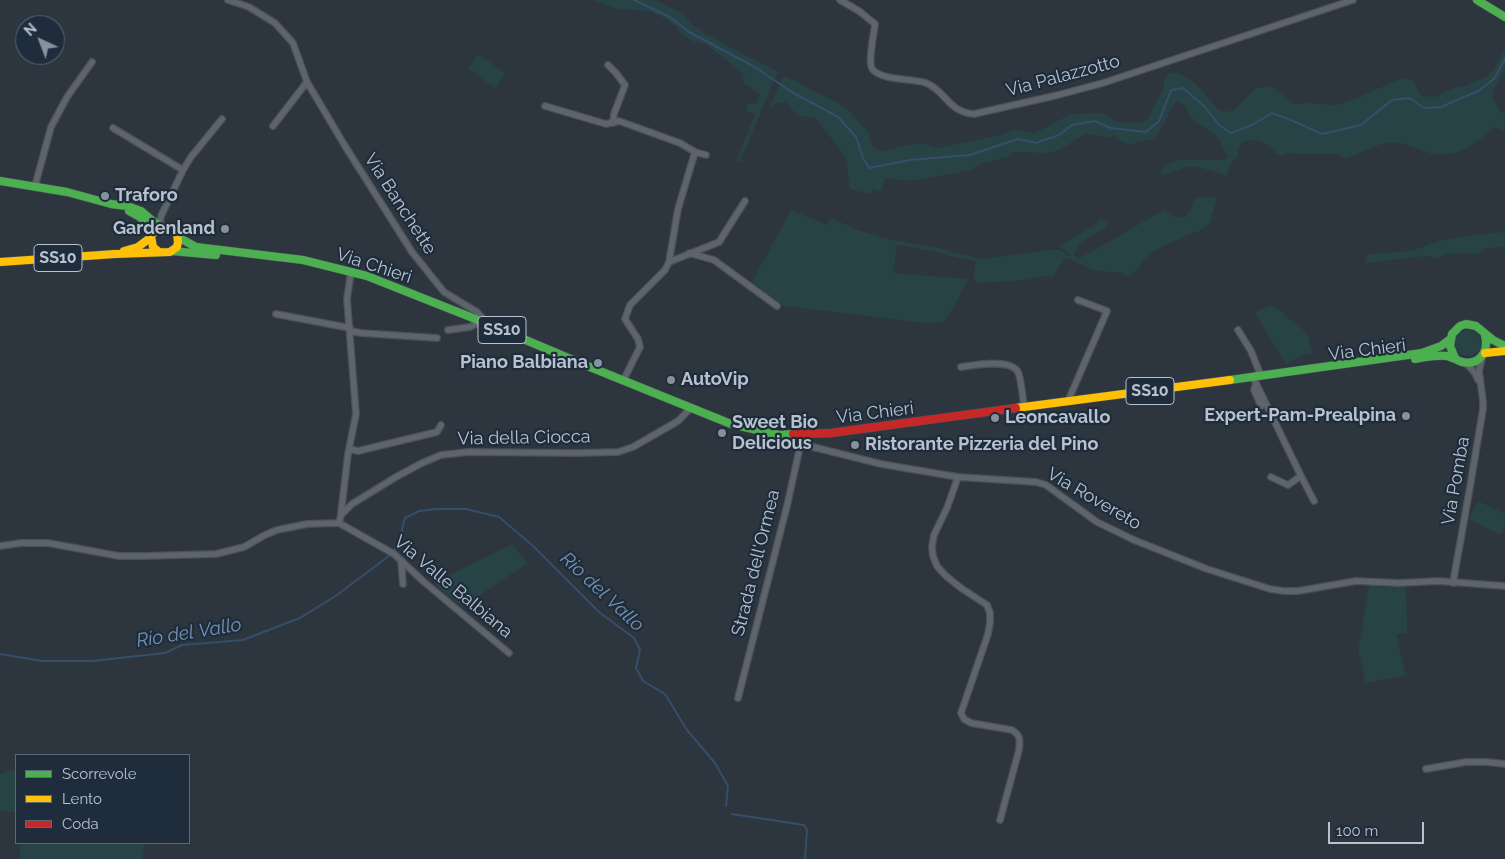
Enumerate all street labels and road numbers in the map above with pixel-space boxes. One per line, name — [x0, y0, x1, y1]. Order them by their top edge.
street label: Via Palazzotto — [1004, 50, 1122, 102]
street label: Via Banchette — [359, 149, 441, 259]
road number: SS10 — [34, 244, 82, 272]
street label: Via Chieri — [334, 244, 414, 288]
road number: SS10 — [478, 316, 526, 344]
street label: Via Chieri — [1327, 335, 1407, 365]
road number: SS10 — [1126, 378, 1174, 404]
street label: Via Chieri — [835, 398, 915, 428]
street label: Via della Ciocca — [457, 426, 591, 450]
street label: Via Pomba — [1438, 435, 1474, 527]
street label: Via Rovereto — [1043, 463, 1145, 535]
street label: Strada dell'Ormea — [727, 488, 785, 638]
street label: Via Valle Balbiana — [389, 531, 517, 643]

